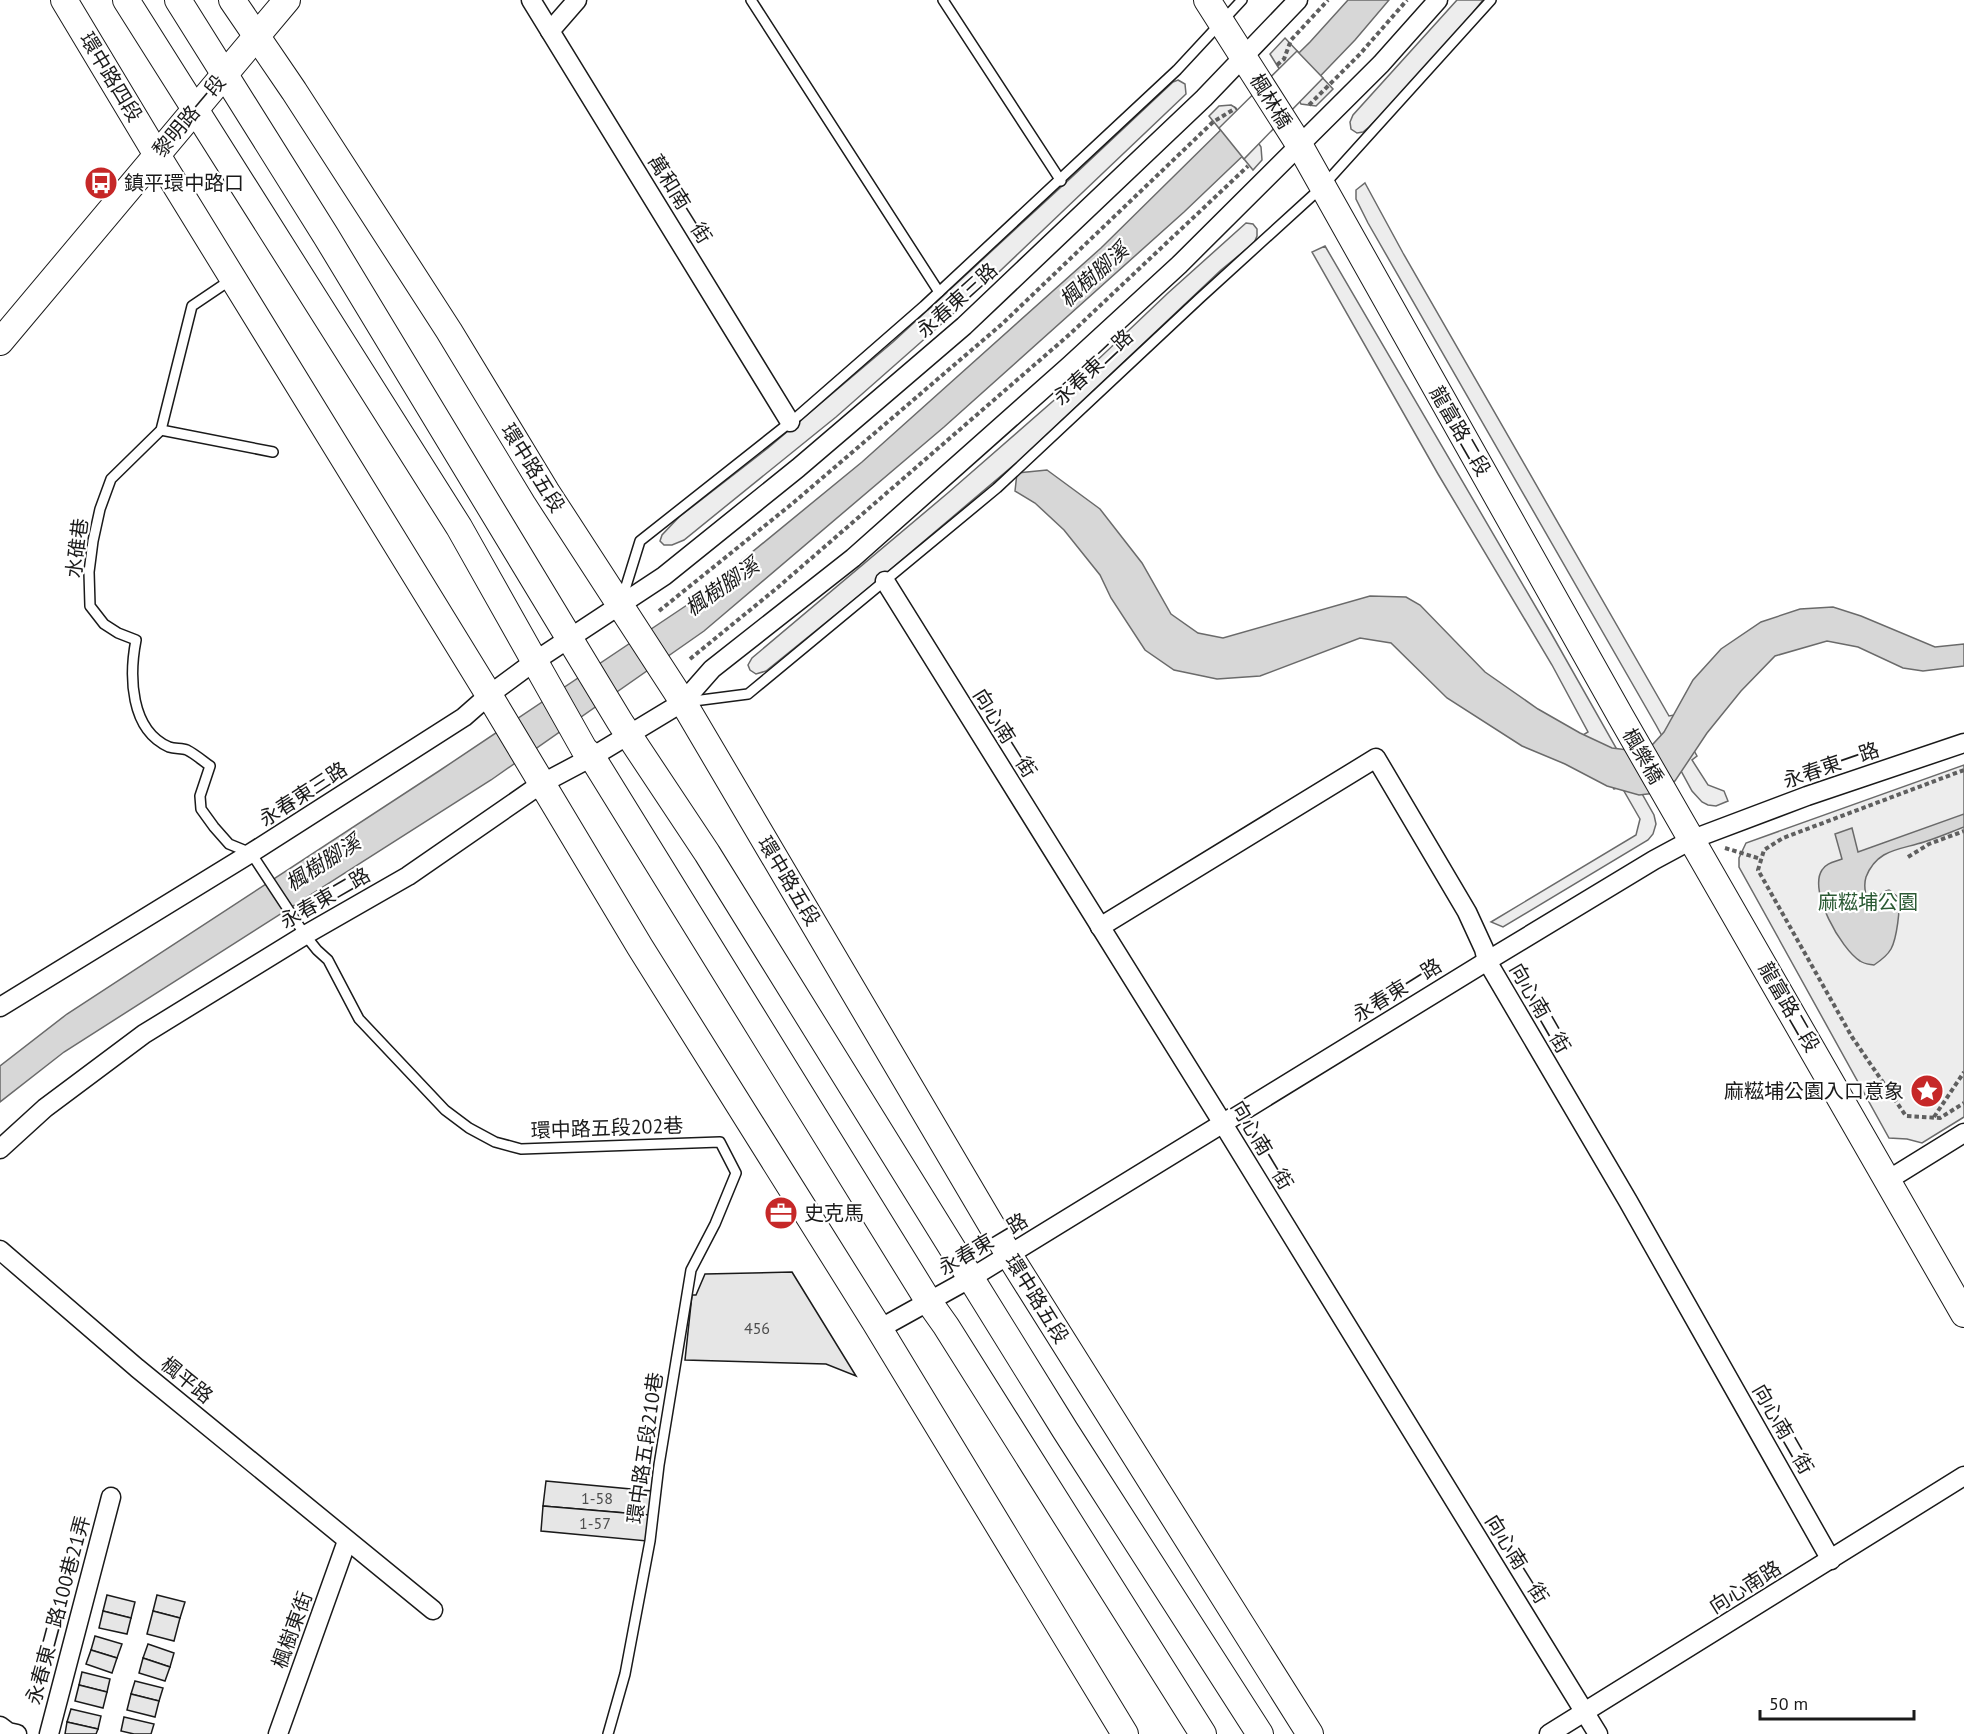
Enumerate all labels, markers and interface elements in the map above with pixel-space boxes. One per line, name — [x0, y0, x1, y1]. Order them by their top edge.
street label: 環中路四段 — [74, 27, 148, 127]
street label: 黎明路一段 — [147, 69, 231, 163]
street label: 楓林橋 — [1244, 69, 1298, 133]
street label: 萬和南一街 — [642, 150, 718, 248]
bus stop icon: 鎮平環中路口 — [83, 165, 119, 201]
place label: 鎮平環中路口 — [124, 170, 244, 196]
water label: 楓樹腳溪 — [1053, 234, 1136, 313]
street label: 永春東三路 — [911, 257, 1003, 343]
street label: 永春東二路 — [1048, 323, 1138, 411]
street label: 龍富路二段 — [1424, 381, 1496, 481]
street label: 環中路五段 — [495, 419, 571, 517]
street label: 水碓巷 — [60, 517, 94, 579]
water label: 楓樹腳溪 — [680, 550, 766, 622]
street label: 向心南一街 — [967, 684, 1043, 782]
street label: 楓樂橋 — [1617, 724, 1669, 788]
street label: 永春東一路 — [1779, 736, 1883, 794]
street label: 永春東三路 — [254, 756, 352, 832]
water label: 楓樹腳溪 — [280, 827, 368, 897]
street label: 環中路五段 — [752, 831, 826, 931]
street label: 永春東二路 — [275, 862, 375, 934]
park label: 麻糍埔公園 — [1818, 889, 1918, 915]
street label: 永春東一路 — [1348, 952, 1446, 1028]
street label: 龍富路二段 — [1753, 957, 1825, 1057]
street label: 向心南二街 — [1504, 958, 1576, 1058]
place icon: 麻糍埔公園入口意象 — [1909, 1073, 1945, 1109]
place label: 麻糍埔公園入口意象 — [1724, 1078, 1904, 1104]
street label: 向心南一街 — [1225, 1095, 1299, 1195]
street label: 環中路五段202巷 — [530, 1112, 684, 1144]
office icon: 史克馬 — [763, 1195, 799, 1231]
place label: 史克馬 — [804, 1200, 864, 1226]
street label: 永春東一路 — [933, 1207, 1033, 1281]
street label: 環中路五段 — [999, 1250, 1075, 1348]
house number: 456 — [744, 1318, 770, 1338]
street label: 楓平路 — [156, 1351, 218, 1409]
street label: 環中路五段210巷 — [622, 1371, 668, 1525]
street label: 向心南二街 — [1747, 1379, 1819, 1479]
house number: 1-58 — [581, 1488, 613, 1508]
street label: 向心南一街 — [1479, 1510, 1555, 1608]
street label: 永春東二路100巷21弄 — [20, 1513, 96, 1707]
house number: 1-57 — [579, 1513, 611, 1533]
street label: 向心南路 — [1704, 1555, 1786, 1619]
street label: 楓樹東街 — [266, 1588, 318, 1672]
scale bar — [1760, 1683, 1914, 1721]
text: 50 m — [1769, 1692, 1808, 1715]

